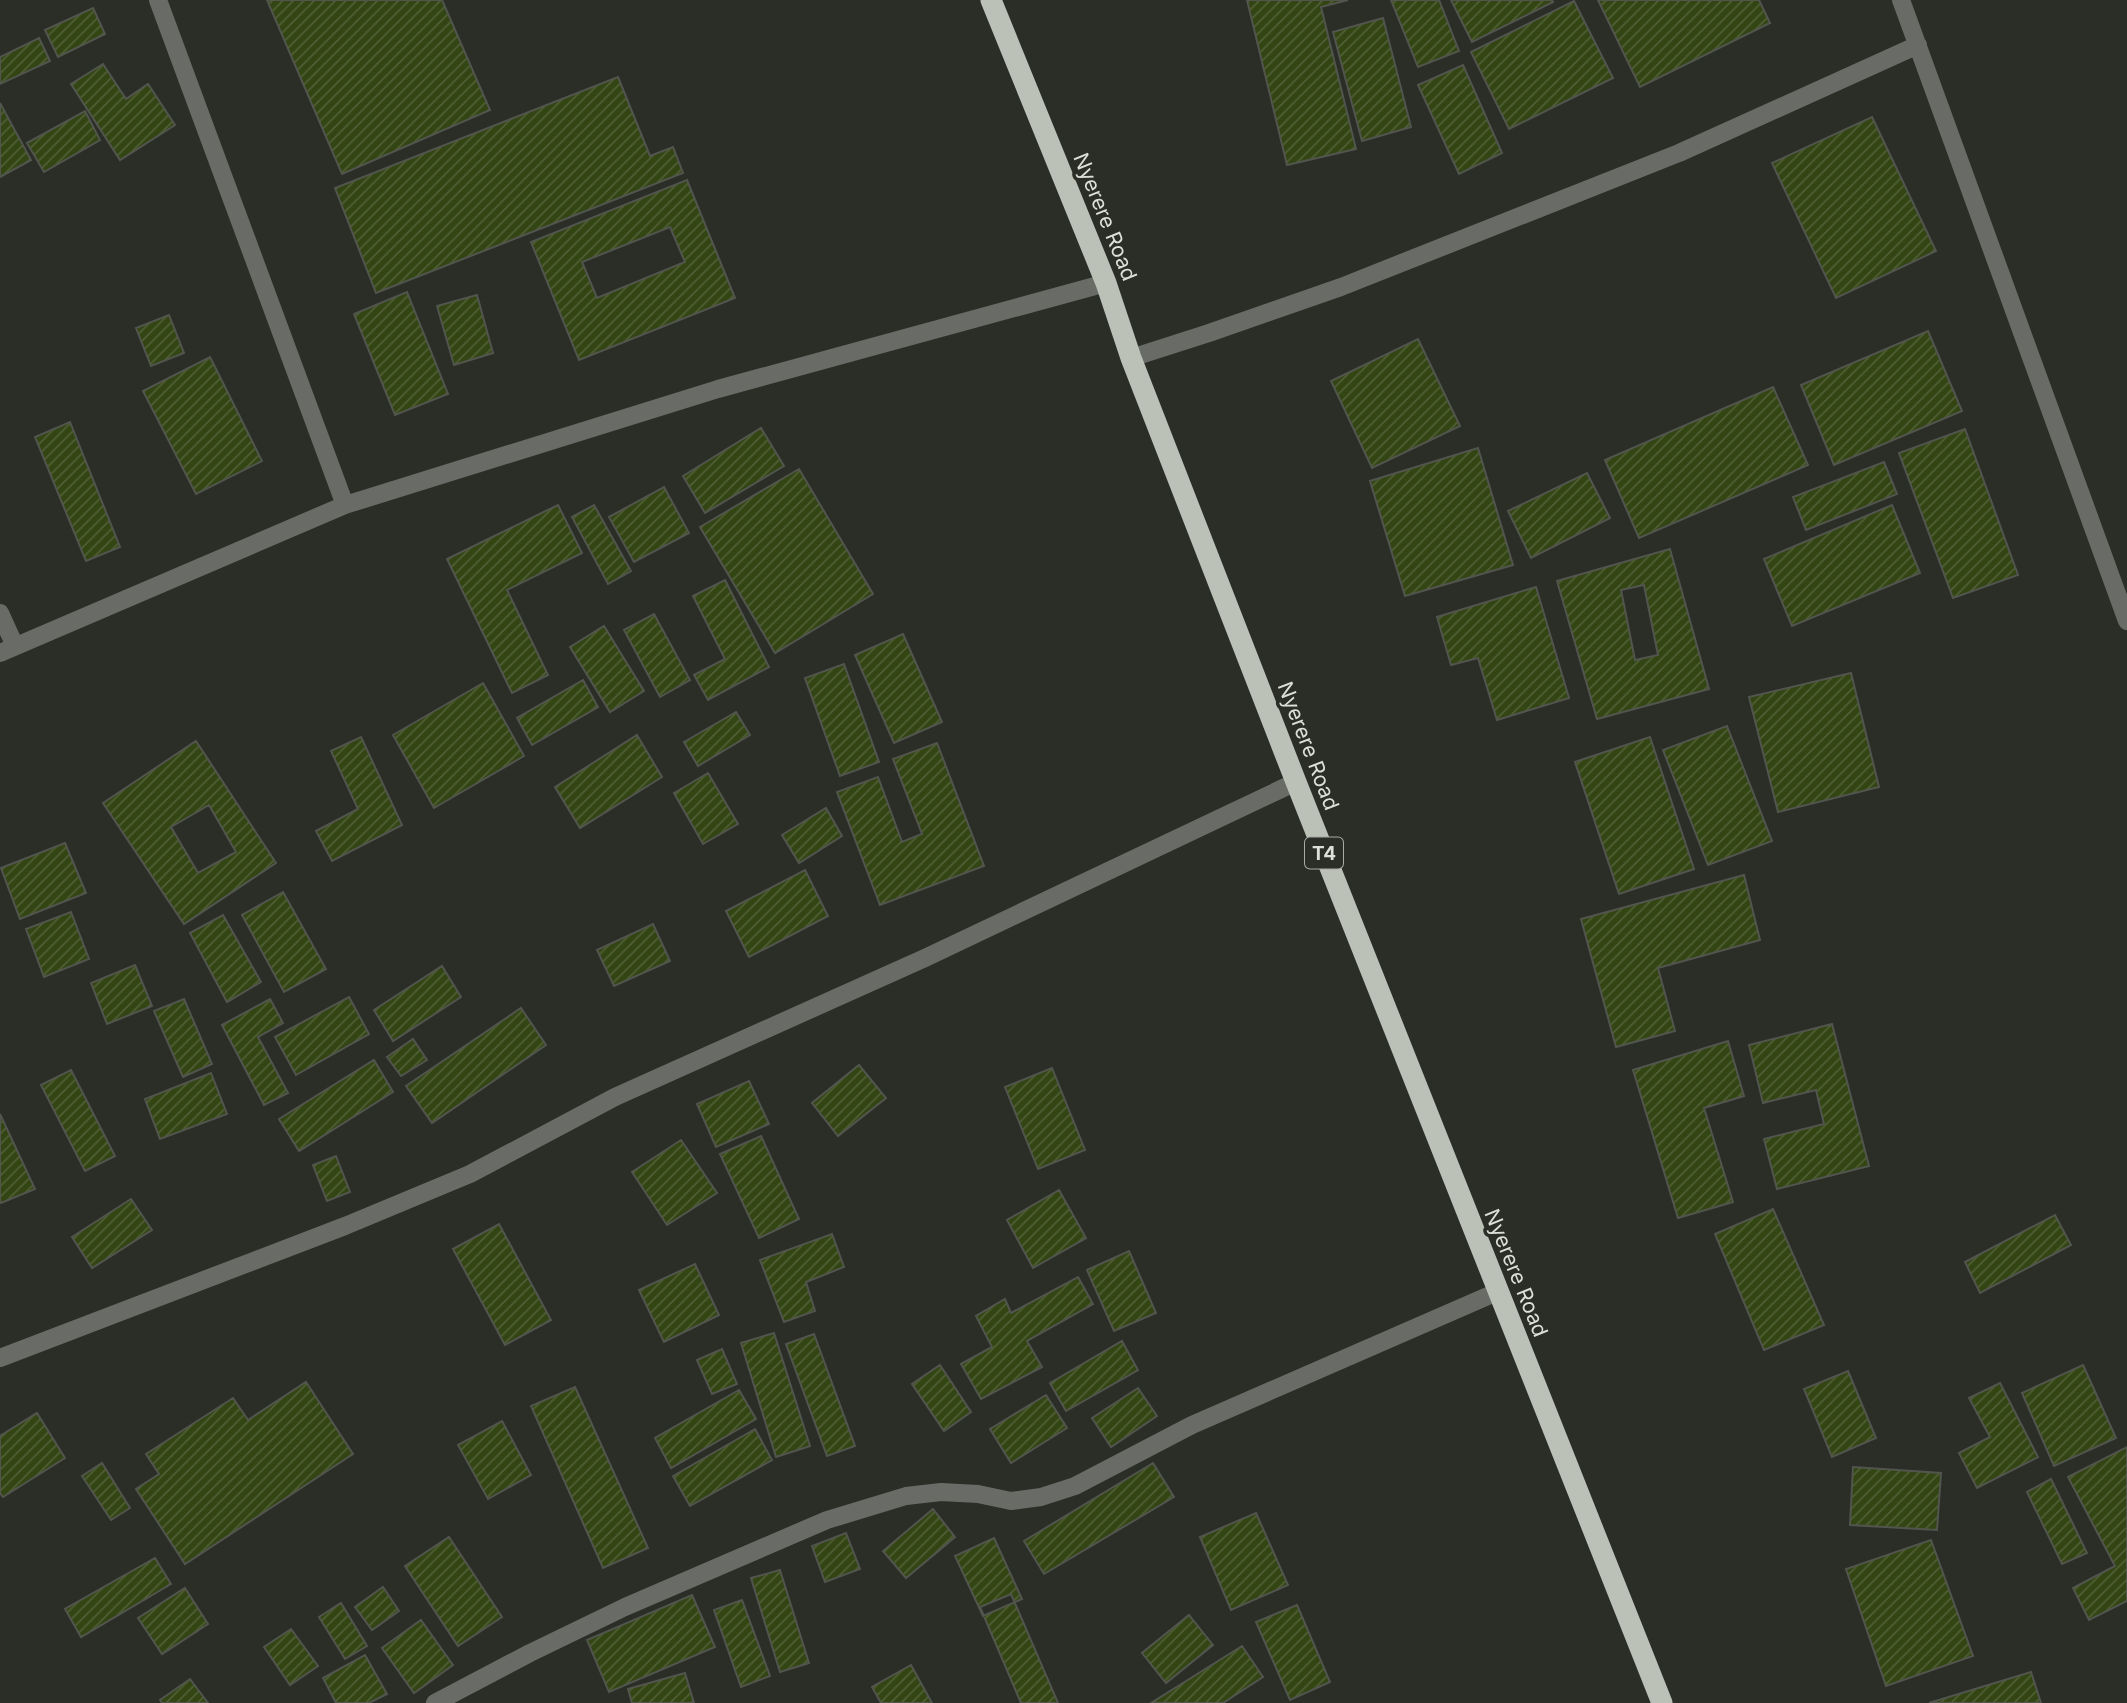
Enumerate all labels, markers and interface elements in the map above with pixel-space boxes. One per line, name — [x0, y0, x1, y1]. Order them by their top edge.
street label: Nyerere Road — [1068, 149, 1142, 284]
street label: Nyerere Road — [1272, 678, 1344, 814]
road number: T4 — [1305, 838, 1343, 868]
street label: Nyerere Road — [1479, 1205, 1553, 1340]

